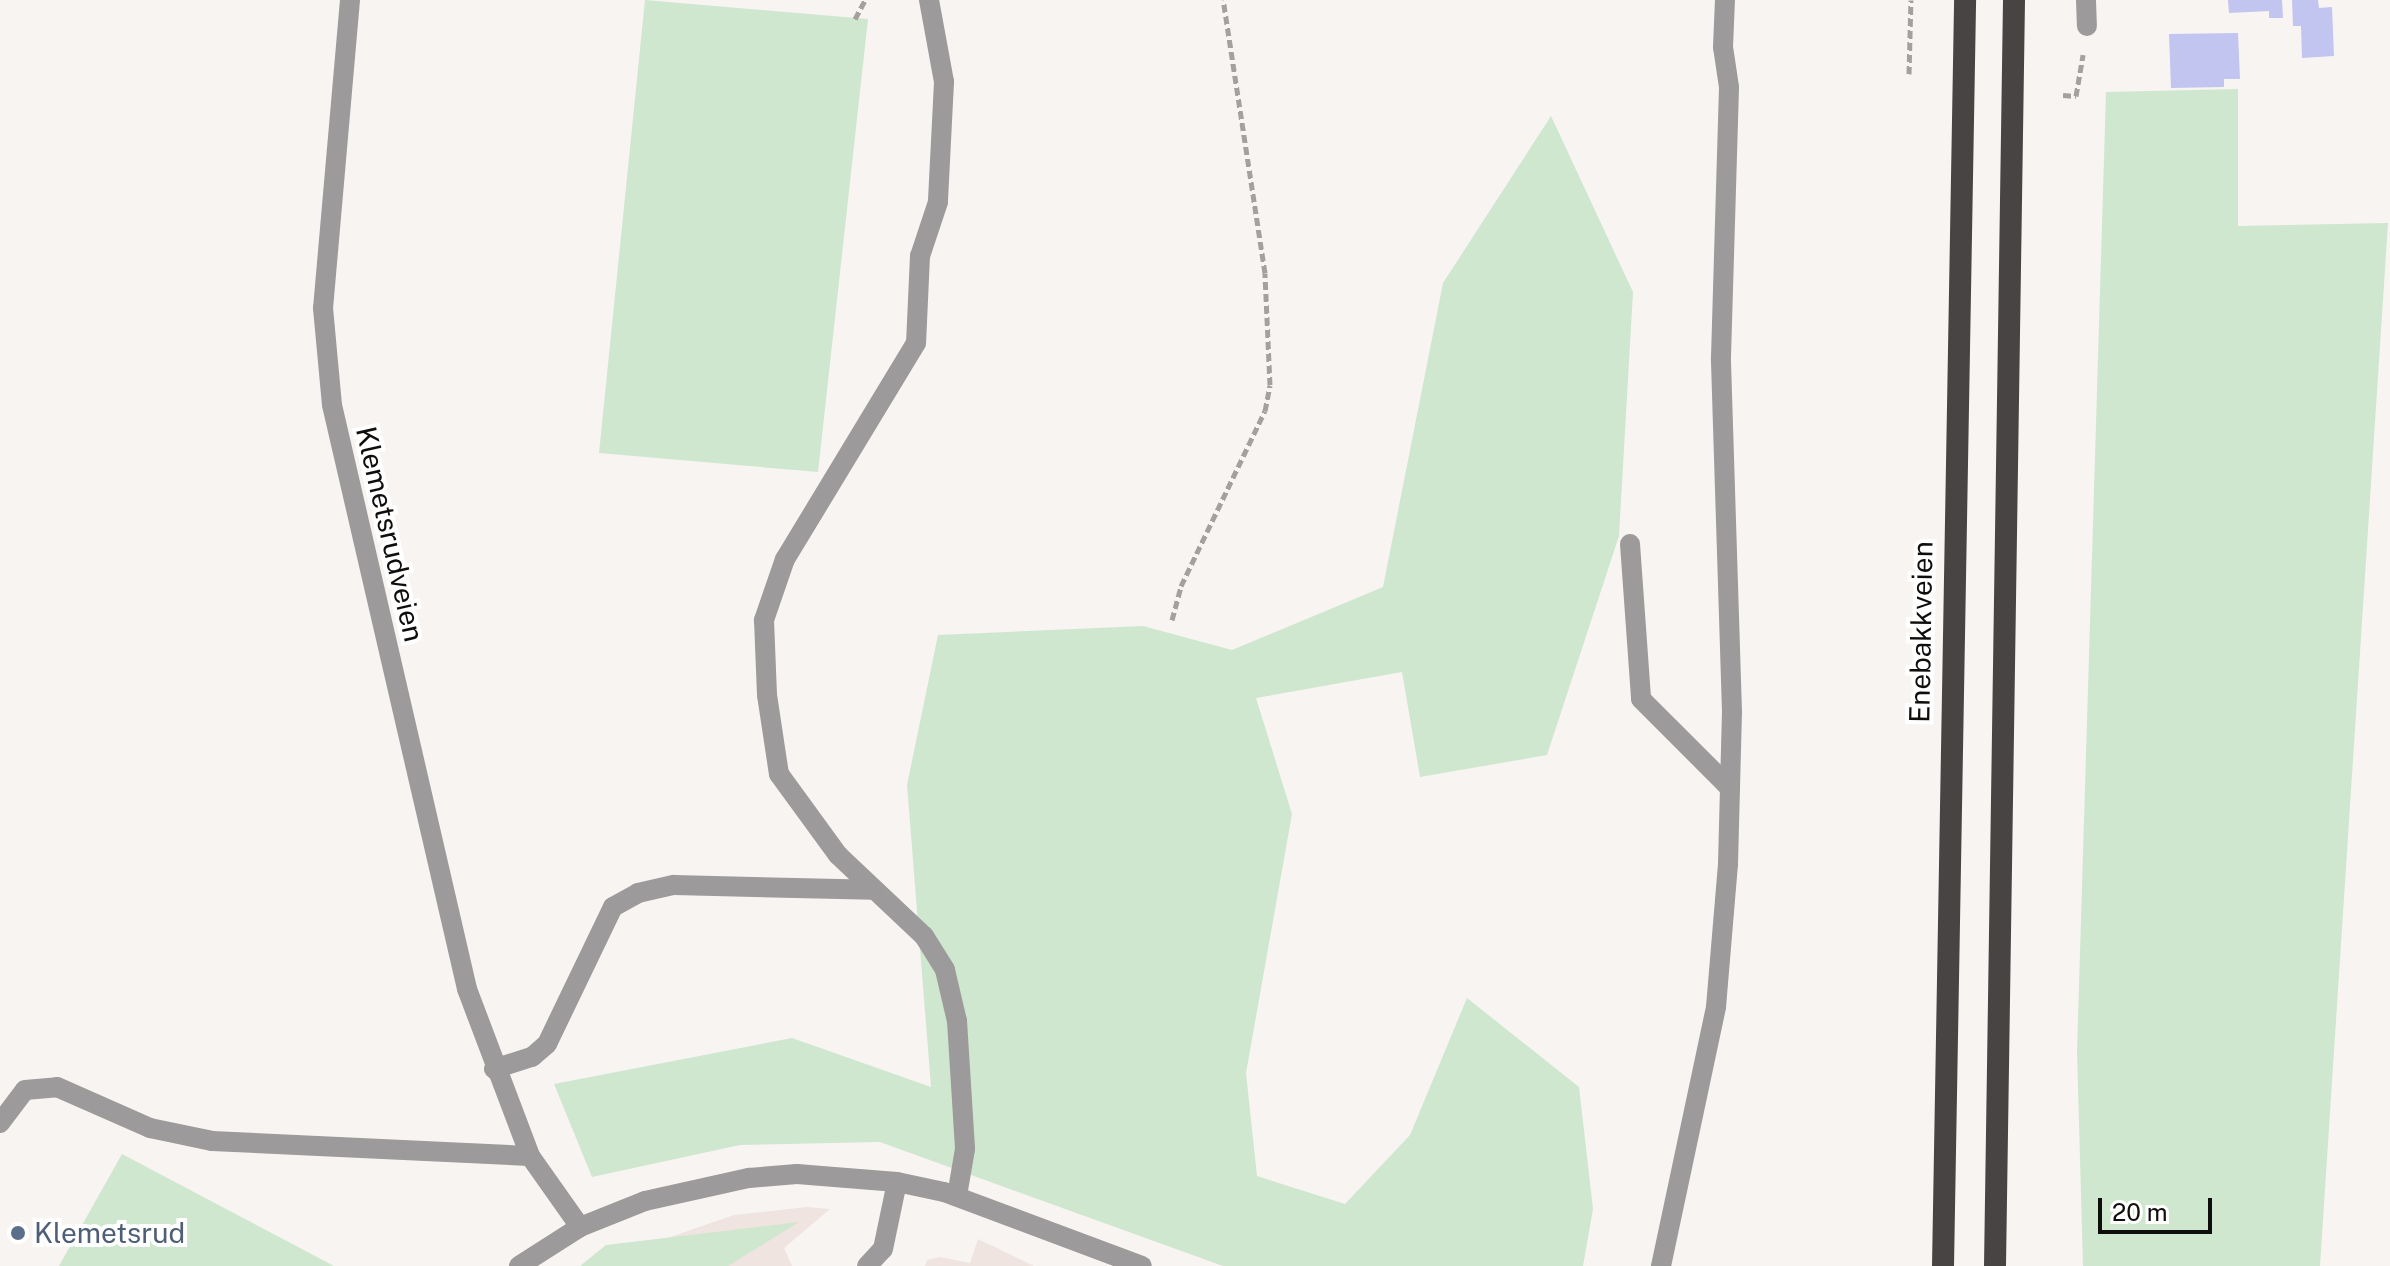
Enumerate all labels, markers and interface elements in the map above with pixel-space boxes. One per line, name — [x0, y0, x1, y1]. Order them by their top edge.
street label: Klemetsrudveien — [349, 423, 431, 645]
street label: Enebakkveien — [1903, 541, 1939, 723]
scale bar — [2102, 1182, 2216, 1232]
text: 20 m — [2112, 1198, 2168, 1226]
place label: Klemetsrud — [34, 1216, 185, 1250]
marker: Klemetsrud — [9, 1224, 27, 1242]

